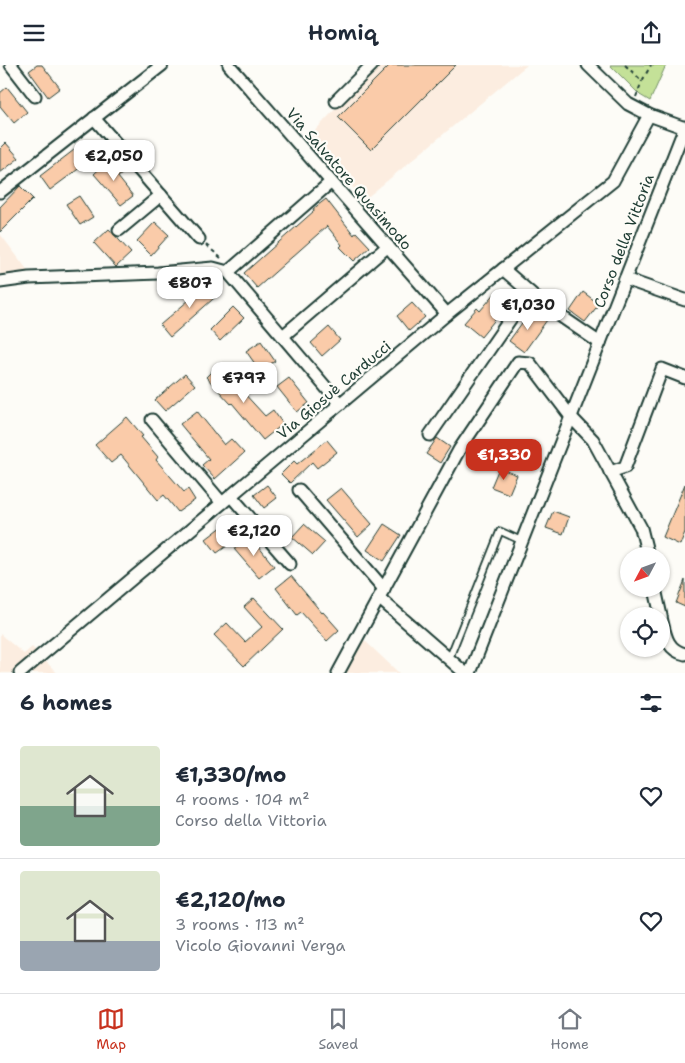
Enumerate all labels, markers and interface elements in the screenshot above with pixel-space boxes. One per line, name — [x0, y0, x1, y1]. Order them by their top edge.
text: Homiq — [308, 18, 377, 47]
icon: menu — [20, 19, 48, 47]
icon: share — [637, 19, 665, 47]
street label: Via Salvatore Quasimodo — [282, 104, 416, 254]
pin: €2,050 — [73, 139, 155, 182]
text: €2,050 — [85, 145, 143, 166]
street label: Corso della Vittoria — [589, 170, 659, 311]
pin: €807 — [160, 267, 220, 309]
text: €807 — [168, 272, 212, 293]
pin: €1,030 — [487, 289, 569, 331]
text: €1,030 — [501, 294, 555, 315]
street label: Via Giosuè Carducci — [273, 336, 395, 444]
pin: €797 — [214, 361, 274, 404]
text: €797 — [222, 367, 266, 388]
pin: €1,330 — [463, 439, 545, 481]
text: €1,330 — [477, 444, 531, 465]
pin: €2,120 — [213, 515, 295, 557]
text: €2,120 — [227, 520, 281, 541]
north arrow — [620, 547, 670, 597]
map controls — [620, 547, 670, 657]
button: locate — [620, 607, 670, 657]
text: 6 homes — [20, 689, 112, 717]
icon: filters — [637, 689, 665, 717]
text: €1,330/mo — [175, 761, 286, 789]
icon: home — [60, 766, 120, 826]
icon: heart — [637, 782, 665, 810]
text: 4 rooms · 104 m² — [175, 789, 310, 810]
text: Corso della Vittoria — [175, 810, 327, 831]
text: €2,120/mo — [175, 886, 286, 914]
icon: home — [60, 891, 120, 951]
icon: heart — [637, 907, 665, 935]
text: 3 rooms · 113 m² — [175, 914, 305, 935]
text: Vicolo Giovanni Verga — [175, 935, 346, 956]
tab: Map — [96, 1005, 126, 1053]
tab: Saved — [318, 1005, 358, 1053]
tab: Home — [550, 1005, 589, 1053]

